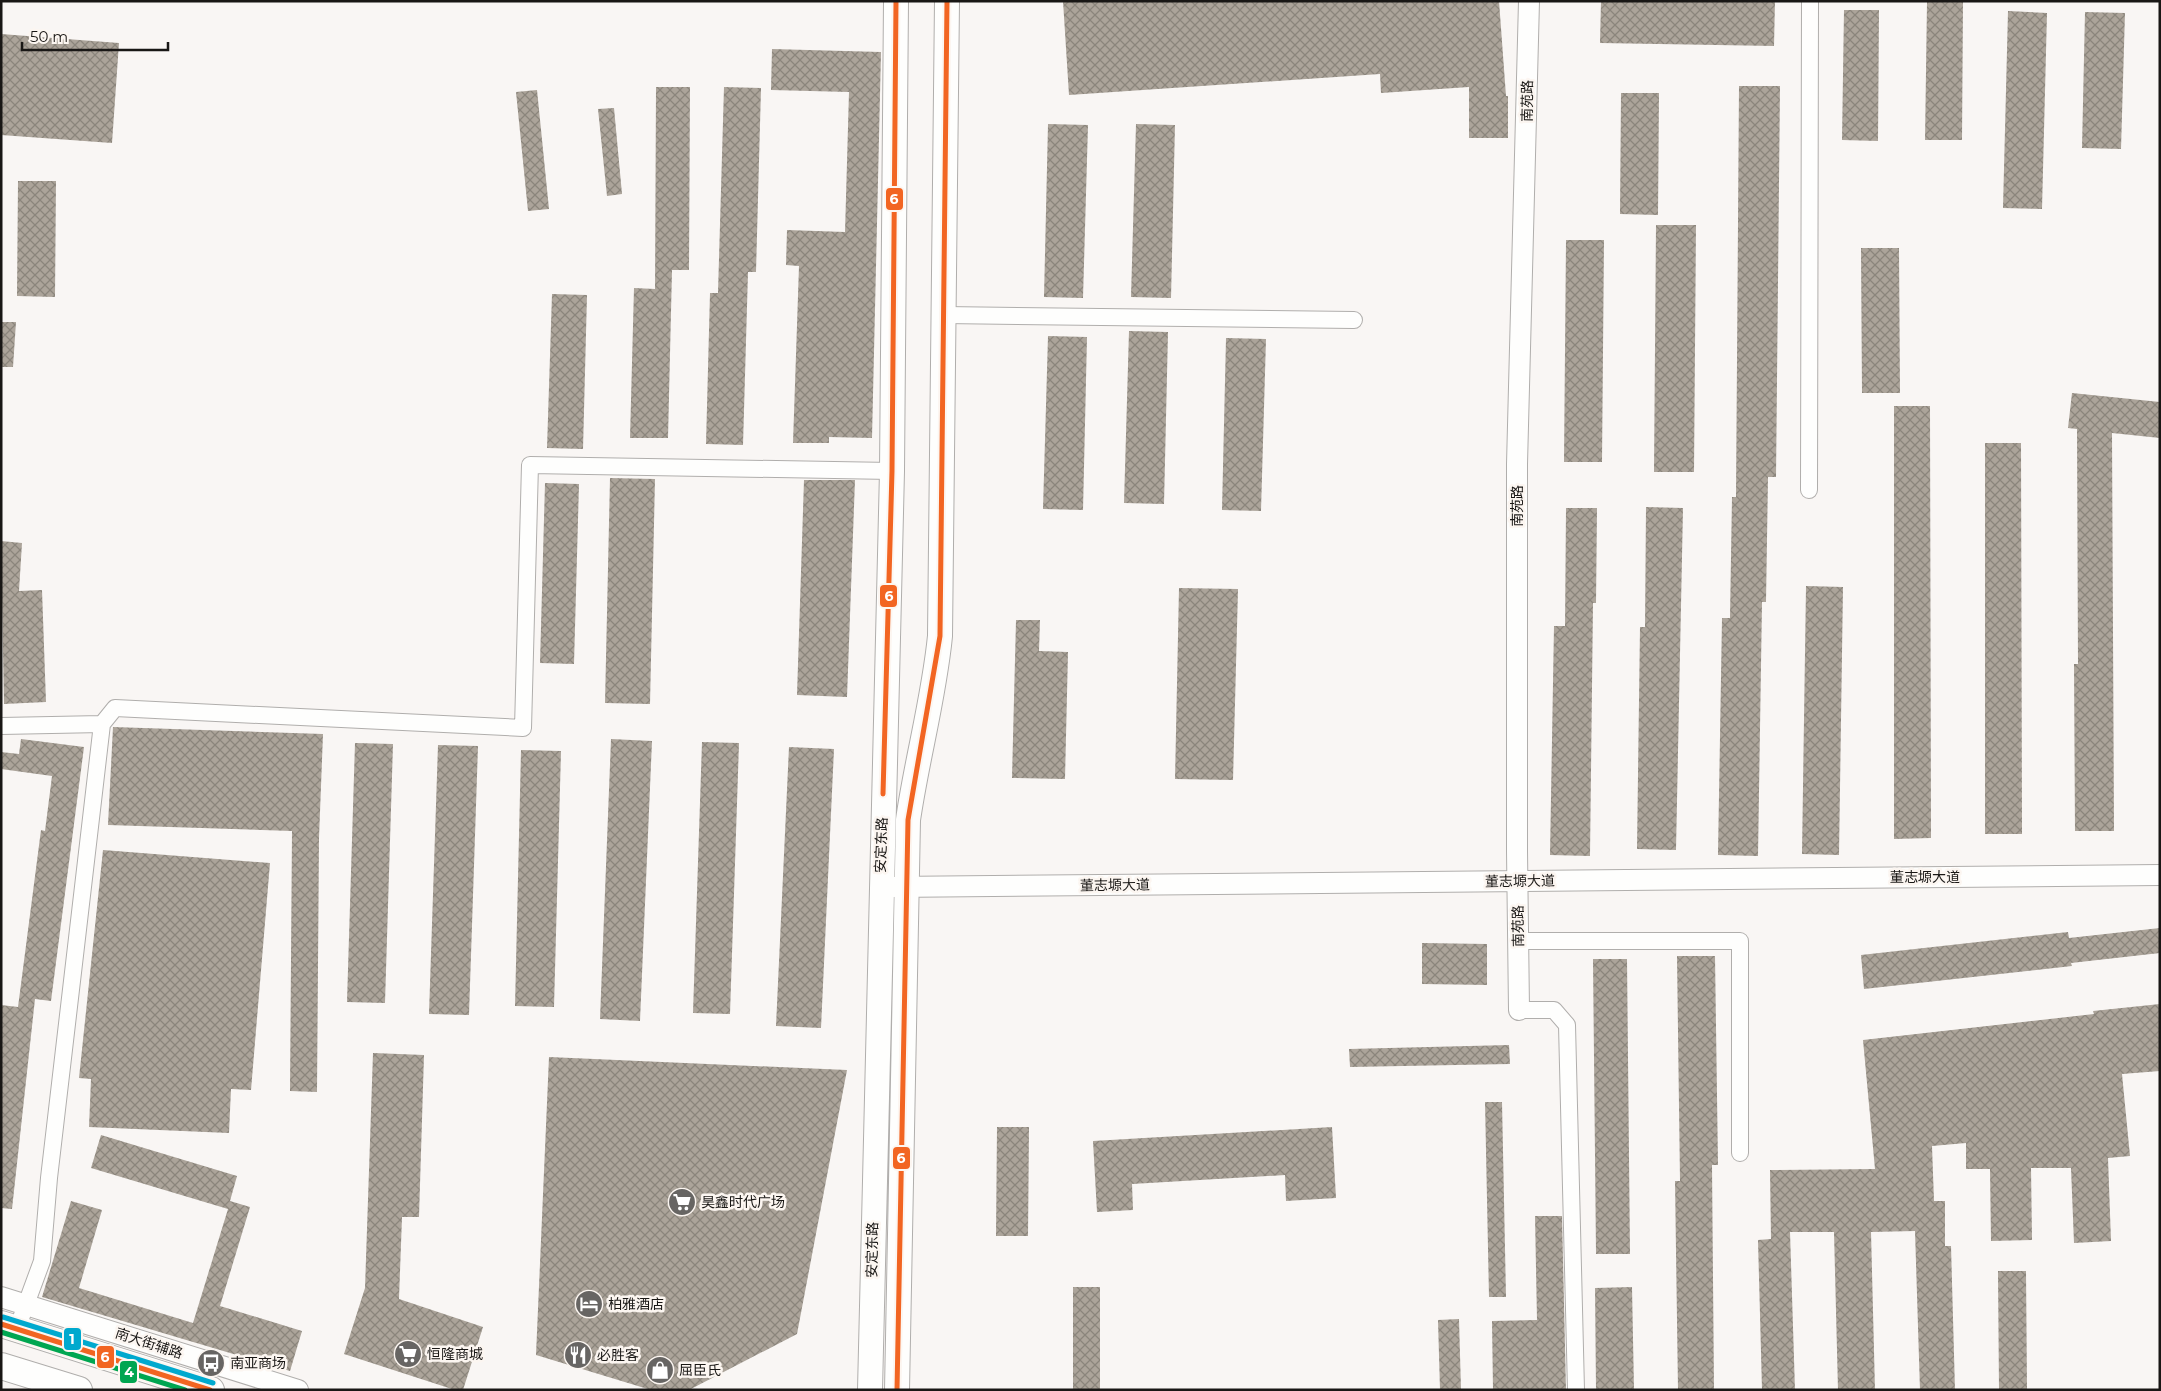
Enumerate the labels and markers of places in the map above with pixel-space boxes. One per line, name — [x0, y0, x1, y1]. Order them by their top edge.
supermarket icon: 昊鑫时代广场 — [667, 1187, 697, 1217]
place label: 昊鑫时代广场 — [701, 1193, 785, 1211]
hotel icon: 柏雅酒店 — [574, 1289, 604, 1319]
place label: 柏雅酒店 — [608, 1295, 664, 1313]
supermarket icon: 恒隆商城 — [393, 1339, 423, 1369]
restaurant icon: 必胜客 — [563, 1340, 593, 1370]
place label: 恒隆商城 — [427, 1345, 483, 1363]
place label: 必胜客 — [597, 1346, 639, 1364]
bus stop icon: 南亚商场 — [196, 1348, 226, 1378]
place label: 南亚商场 — [230, 1354, 286, 1372]
shop icon: 屈臣氏 — [645, 1355, 675, 1385]
place label: 屈臣氏 — [679, 1361, 721, 1379]

